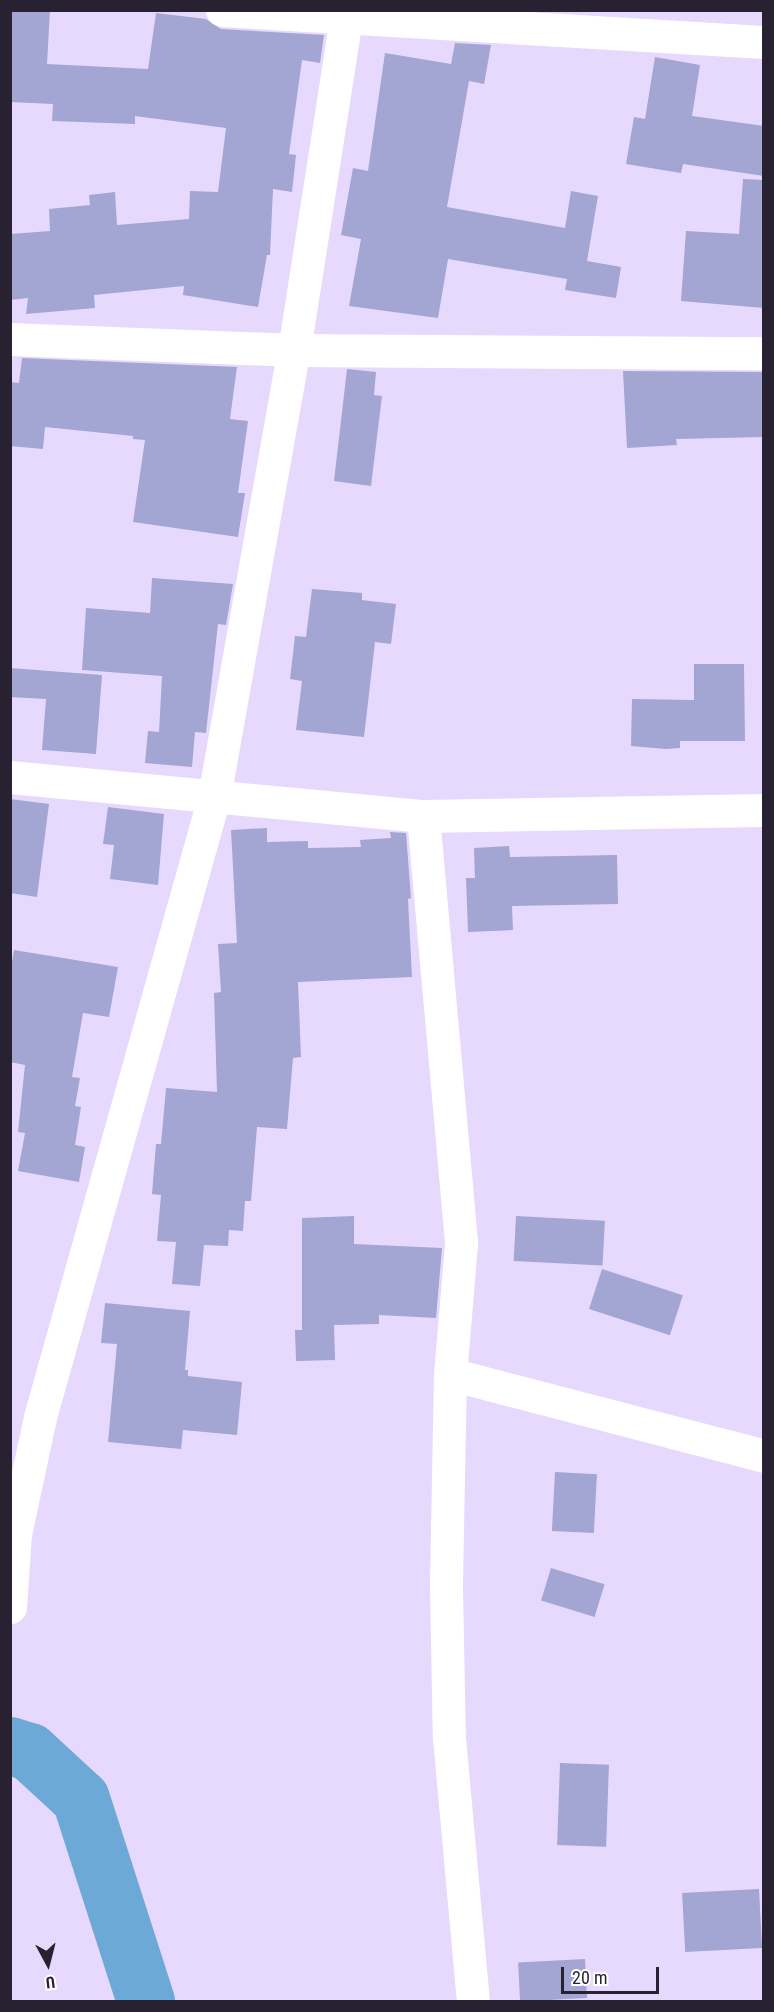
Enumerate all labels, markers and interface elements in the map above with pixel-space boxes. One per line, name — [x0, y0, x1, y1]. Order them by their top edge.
north arrow — [18, 1934, 78, 1994]
scale bar — [564, 1955, 662, 1993]
text: 20 m — [572, 1967, 607, 1988]
text: U — [45, 1972, 56, 1992]

